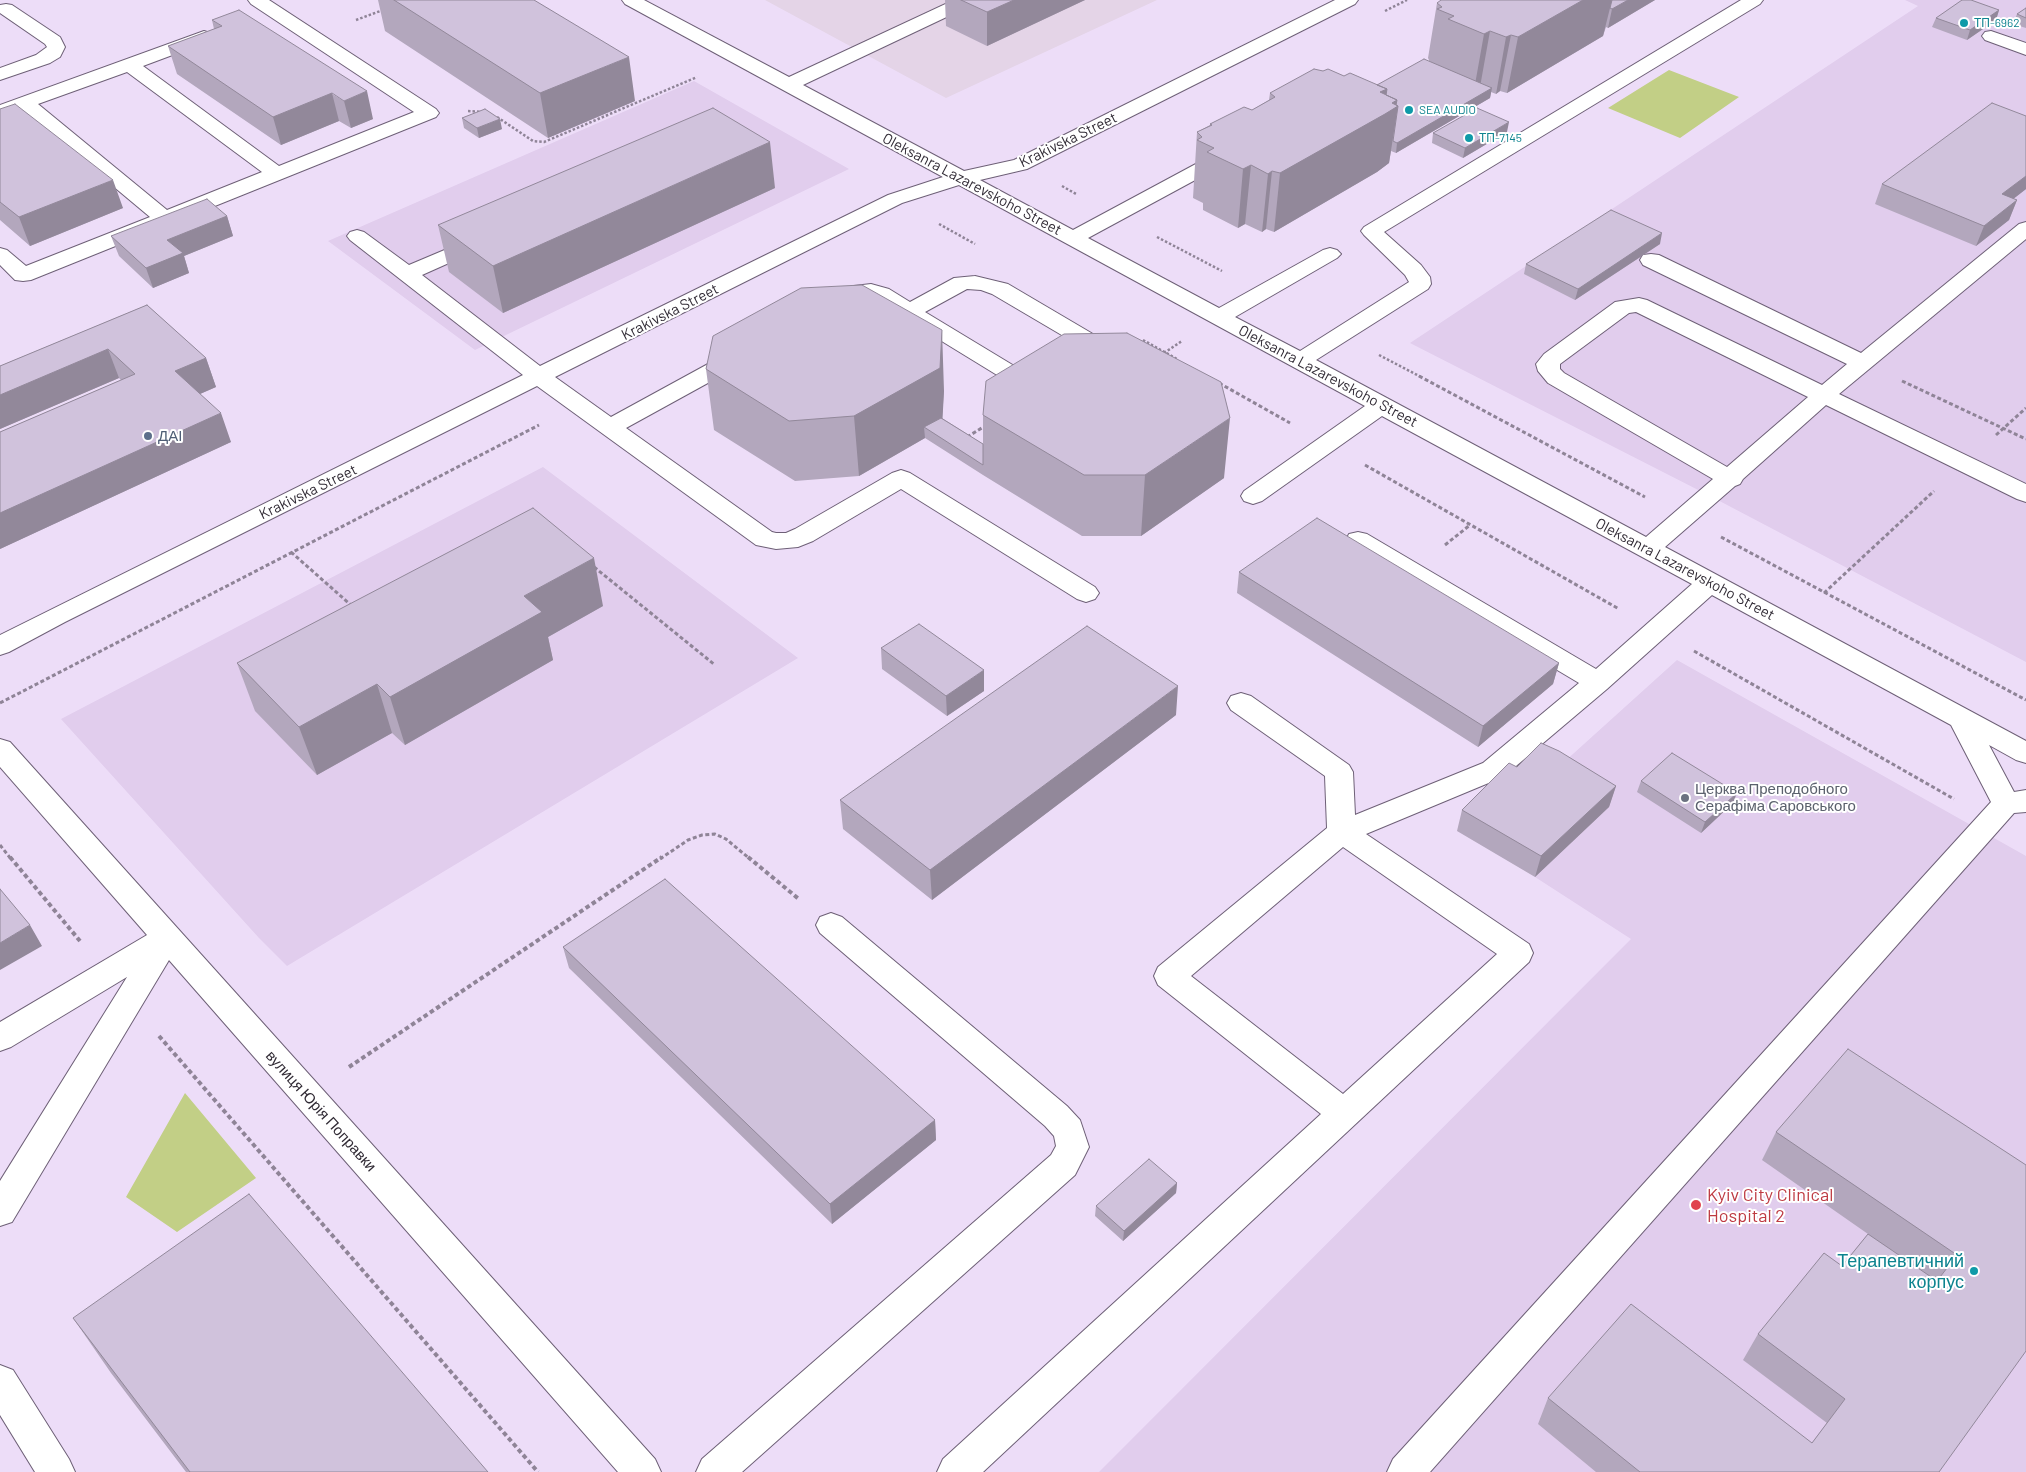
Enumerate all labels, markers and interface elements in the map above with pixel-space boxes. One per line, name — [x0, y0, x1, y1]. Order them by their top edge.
place label: ТП-6962 — [1974, 16, 2020, 30]
marker: ТП-6962 — [1958, 17, 1970, 29]
place label: SEA AUDIO — [1419, 103, 1476, 117]
marker: SEA AUDIO — [1403, 104, 1415, 116]
street label: Krakivska Street — [1016, 109, 1120, 171]
street label: Oleksanra Lazarevskoho Street — [879, 129, 1065, 239]
place label: ТП-7145 — [1479, 131, 1522, 145]
marker: ТП-7145 — [1463, 132, 1475, 144]
street label: Krakivska Street — [618, 280, 722, 344]
street label: Oleksanra Lazarevskoho Street — [1235, 321, 1421, 431]
place label: ДАІ — [158, 427, 182, 445]
marker: ДАІ — [142, 430, 154, 442]
street label: Krakivska Street — [256, 461, 360, 523]
street label: Oleksanra Lazarevskoho Street — [1592, 514, 1778, 624]
place label: Церква Преподобного Серафіма Саровського — [1695, 780, 1856, 815]
marker: Церква Преподобного Серафіма Саровського — [1679, 792, 1691, 804]
street label: вулиця Юрія Поправки — [262, 1047, 380, 1175]
place label: Kyiv City Clinical Hospital 2 — [1707, 1184, 1833, 1226]
marker: Kyiv City Clinical Hospital 2 — [1689, 1198, 1703, 1212]
place label: Терапевтичний корпус — [1837, 1250, 1964, 1292]
marker: Терапевтичний корпус — [1968, 1265, 1980, 1277]

